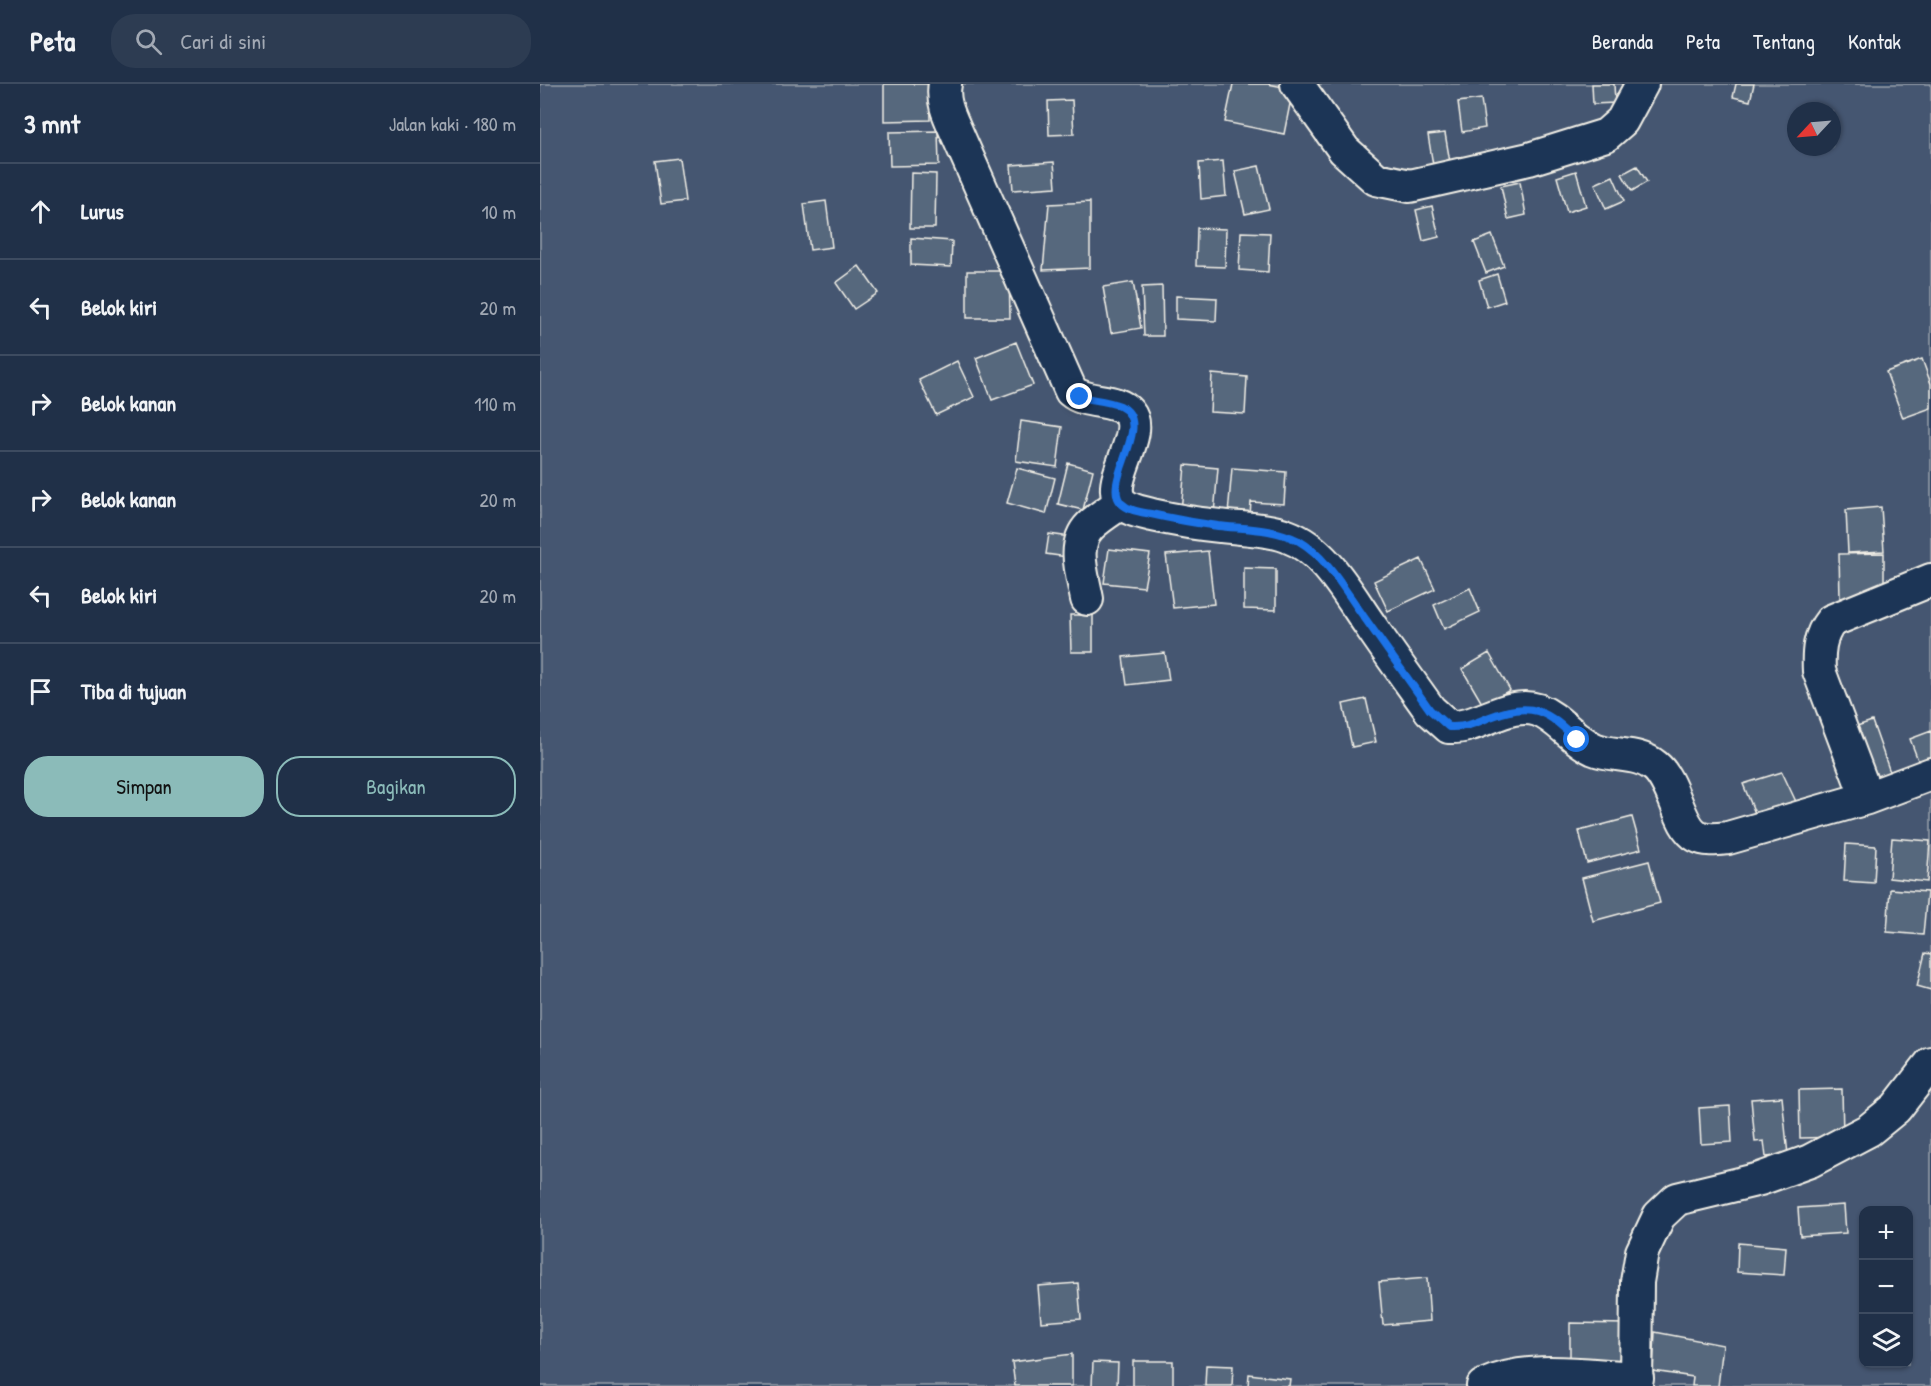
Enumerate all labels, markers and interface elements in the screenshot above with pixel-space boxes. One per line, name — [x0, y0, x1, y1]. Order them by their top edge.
search box — [111, 14, 531, 68]
text: Peta — [30, 22, 75, 60]
icon: search — [132, 25, 165, 58]
text: Cari di sini — [180, 26, 266, 56]
text: Beranda — [1592, 27, 1653, 56]
text: Peta — [1686, 27, 1720, 56]
text: Tentang — [1753, 27, 1815, 56]
text: Kontak — [1848, 27, 1901, 56]
north arrow — [1787, 102, 1841, 156]
text: 3 mnt — [24, 106, 80, 141]
text: Jalan kaki · 180 m — [389, 110, 516, 137]
icon: ahead — [24, 195, 57, 228]
text: Lurus — [81, 196, 124, 226]
text: 10 m — [482, 198, 516, 225]
icon: left — [24, 291, 57, 324]
text: Belok kiri — [81, 292, 157, 322]
text: 20 m — [479, 294, 516, 321]
route end — [1066, 383, 1092, 409]
icon: right — [24, 387, 57, 420]
text: Belok kanan — [81, 388, 176, 418]
text: 110 m — [474, 390, 516, 417]
icon: right — [24, 483, 57, 516]
text: Belok kanan — [81, 484, 176, 514]
text: 20 m — [479, 486, 516, 513]
icon: left — [24, 579, 57, 612]
text: Belok kiri — [81, 580, 157, 610]
text: 20 m — [479, 582, 516, 609]
icon: arrive — [24, 675, 57, 708]
text: Tiba di tujuan — [81, 676, 186, 706]
route start — [1563, 726, 1589, 752]
button: Simpan — [24, 756, 264, 817]
button: Bagikan — [276, 756, 516, 817]
map controls — [1859, 1206, 1913, 1368]
button: + — [1859, 1206, 1913, 1260]
button: − — [1859, 1260, 1913, 1314]
button: layers — [1859, 1314, 1913, 1368]

